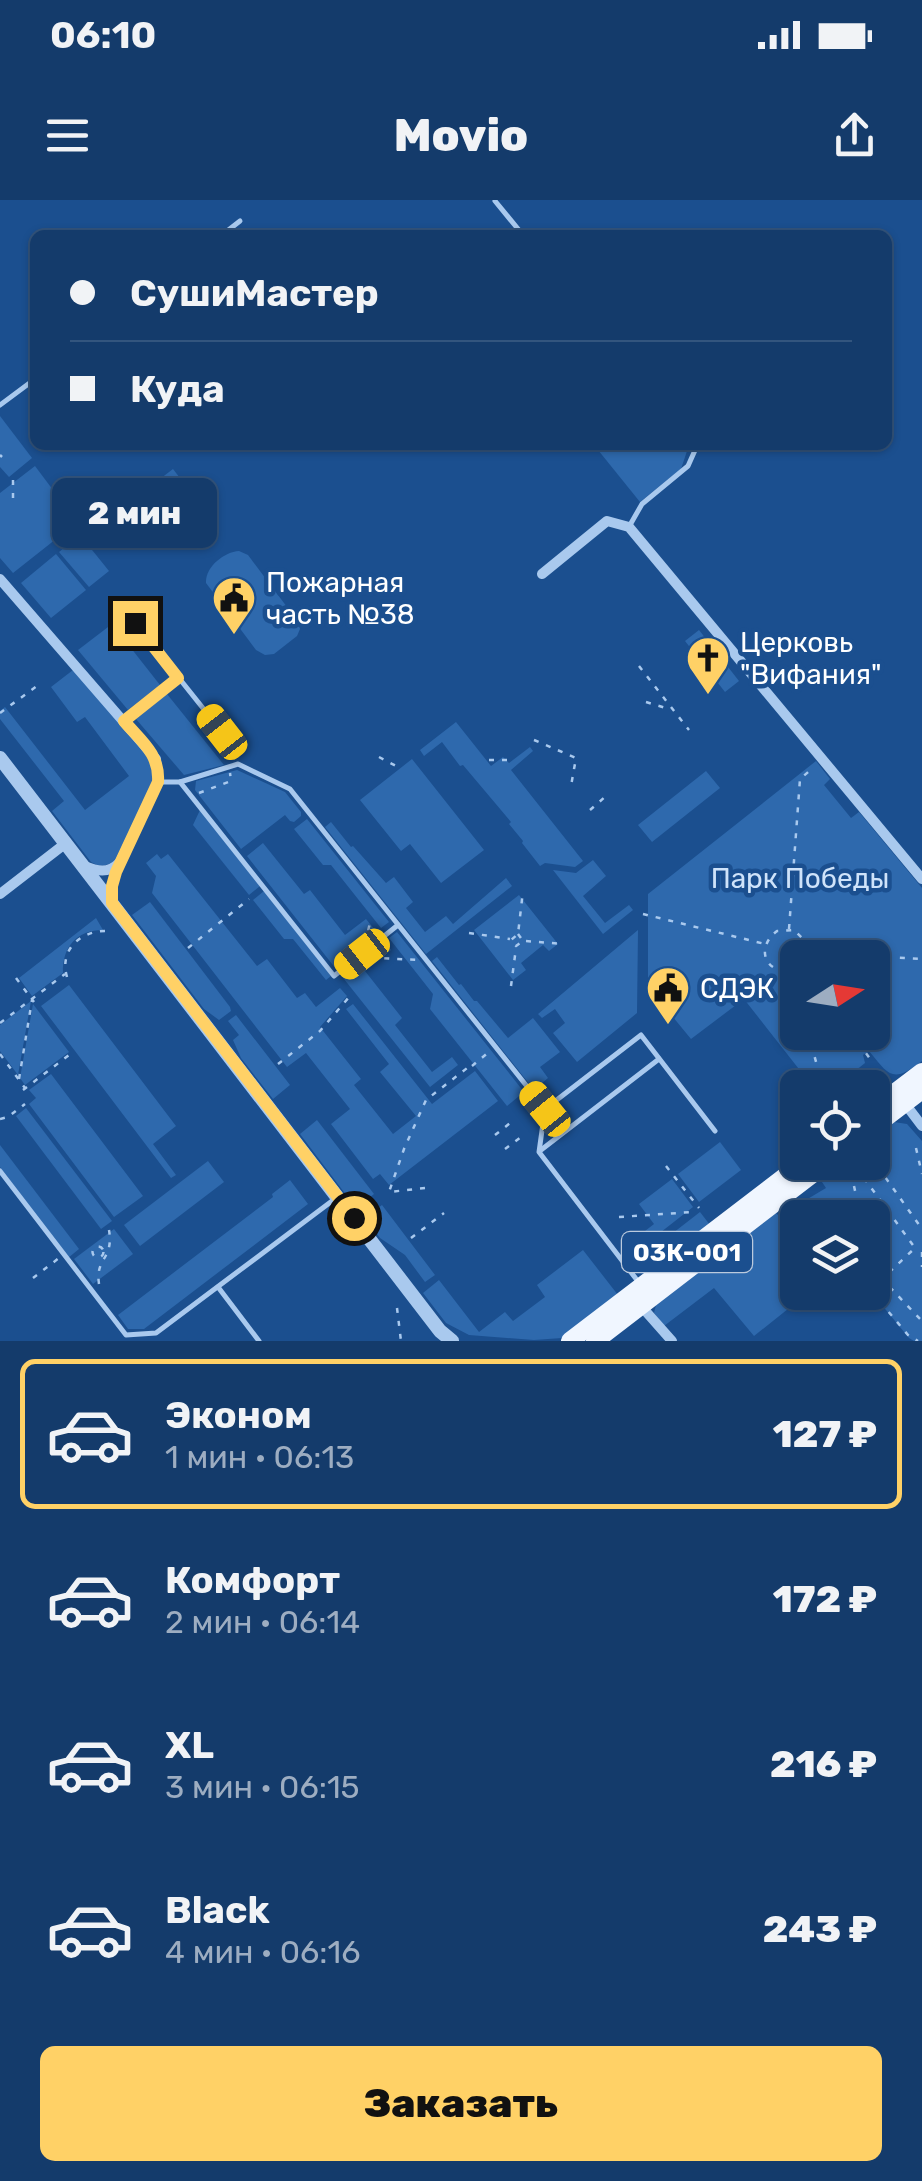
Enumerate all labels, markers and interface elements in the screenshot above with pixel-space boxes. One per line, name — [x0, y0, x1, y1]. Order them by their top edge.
text: 06:10 — [50, 12, 156, 58]
icon: menu — [40, 108, 95, 163]
icon: share — [827, 108, 882, 163]
text: Movio — [394, 109, 528, 162]
text: СушиМастер — [130, 270, 379, 316]
text: Куда — [130, 366, 225, 412]
callout: 2 мин — [52, 478, 218, 548]
text: 2 мин — [88, 494, 181, 532]
place label: Пожарная часть №38 — [266, 566, 415, 631]
public building icon: Пожарная часть №38 — [211, 575, 257, 636]
route end — [113, 601, 158, 646]
place label: Церковь "Вифания" — [740, 626, 881, 691]
church icon: Церковь "Вифания" — [685, 635, 731, 696]
car — [192, 699, 252, 765]
park label: Парк Победы — [711, 862, 889, 895]
car — [329, 924, 395, 984]
north arrow — [780, 940, 890, 1050]
map controls — [780, 940, 890, 1310]
public building icon: СДЭК — [645, 965, 691, 1026]
place label: СДЭК — [700, 972, 774, 1005]
button: locate — [780, 1070, 890, 1180]
car — [514, 1076, 576, 1142]
route start — [332, 1196, 377, 1241]
button: layers — [780, 1200, 890, 1310]
road number: 03К-001 — [622, 1232, 752, 1272]
icon: car — [45, 1389, 135, 1479]
text: Эконом — [165, 1392, 312, 1438]
text: 127 ₽ — [773, 1411, 877, 1457]
text: 1 мин · 06:13 — [165, 1438, 354, 1476]
icon: car — [45, 1554, 135, 1644]
text: Комфорт — [165, 1557, 340, 1603]
text: 172 ₽ — [773, 1576, 877, 1622]
text: 2 мин · 06:14 — [165, 1603, 360, 1641]
icon: car — [45, 1719, 135, 1809]
text: XL — [165, 1722, 214, 1768]
text: 216 ₽ — [770, 1741, 877, 1787]
text: 3 мин · 06:15 — [165, 1768, 360, 1806]
icon: car — [45, 1884, 135, 1974]
text: Black — [165, 1887, 270, 1933]
text: 243 ₽ — [763, 1906, 877, 1952]
text: 4 мин · 06:16 — [165, 1933, 361, 1971]
button: Заказать — [40, 2046, 882, 2161]

